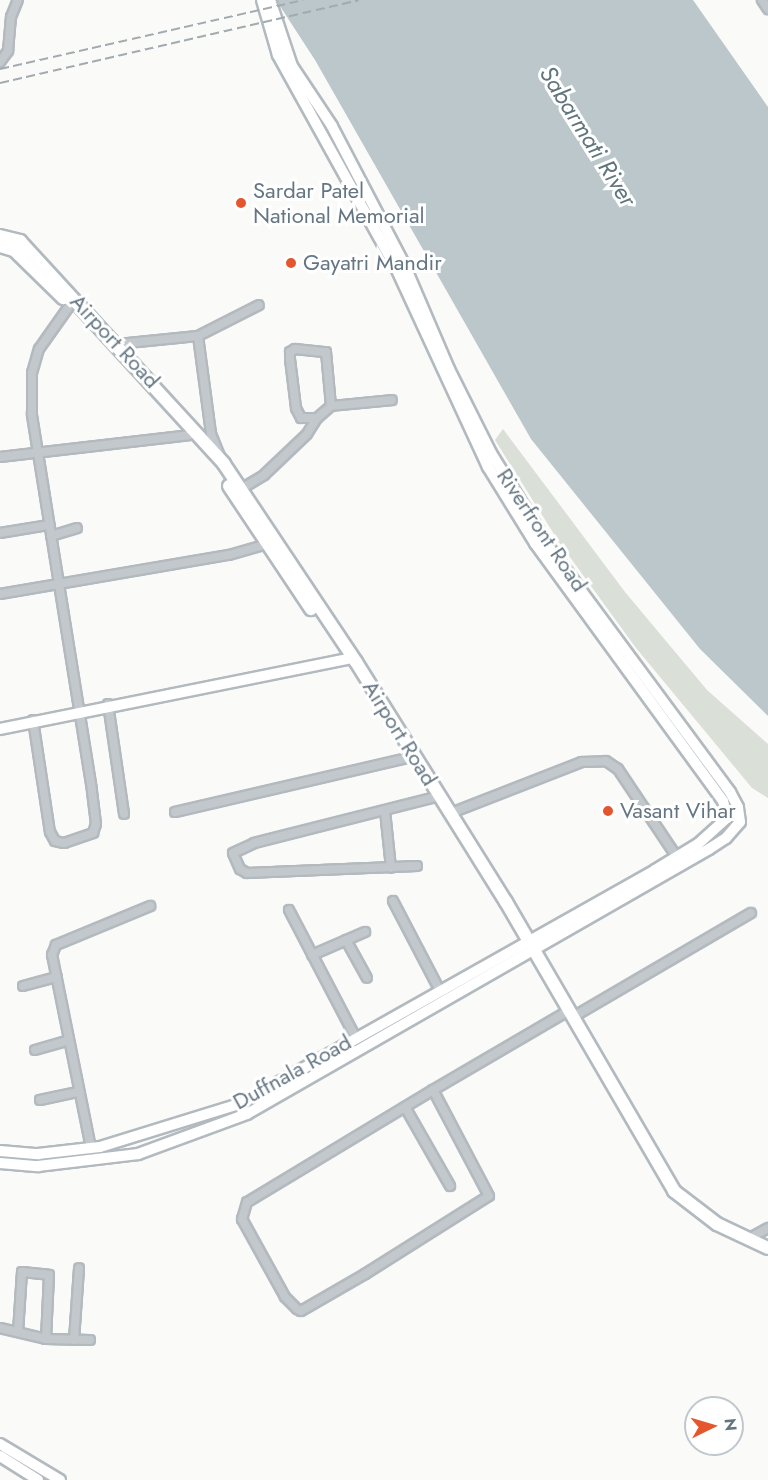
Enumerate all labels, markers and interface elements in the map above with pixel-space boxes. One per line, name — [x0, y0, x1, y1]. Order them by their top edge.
water label: Sabarmati River — [533, 61, 643, 211]
place label: Sardar Patel National Memorial — [253, 177, 425, 228]
marker: Sardar Patel National Memorial — [234, 196, 248, 210]
place label: Gayatri Mandir — [303, 250, 442, 276]
marker: Gayatri Mandir — [284, 256, 298, 270]
street label: Airport Road — [65, 288, 165, 394]
street label: Riverfront Road — [491, 463, 593, 597]
street label: Airport Road — [357, 675, 443, 791]
place label: Vasant Vihar — [620, 798, 736, 824]
marker: Vasant Vihar — [601, 804, 615, 818]
street label: Duffnala Road — [228, 1029, 356, 1115]
north arrow — [684, 1396, 744, 1456]
text: N — [718, 1417, 742, 1432]

